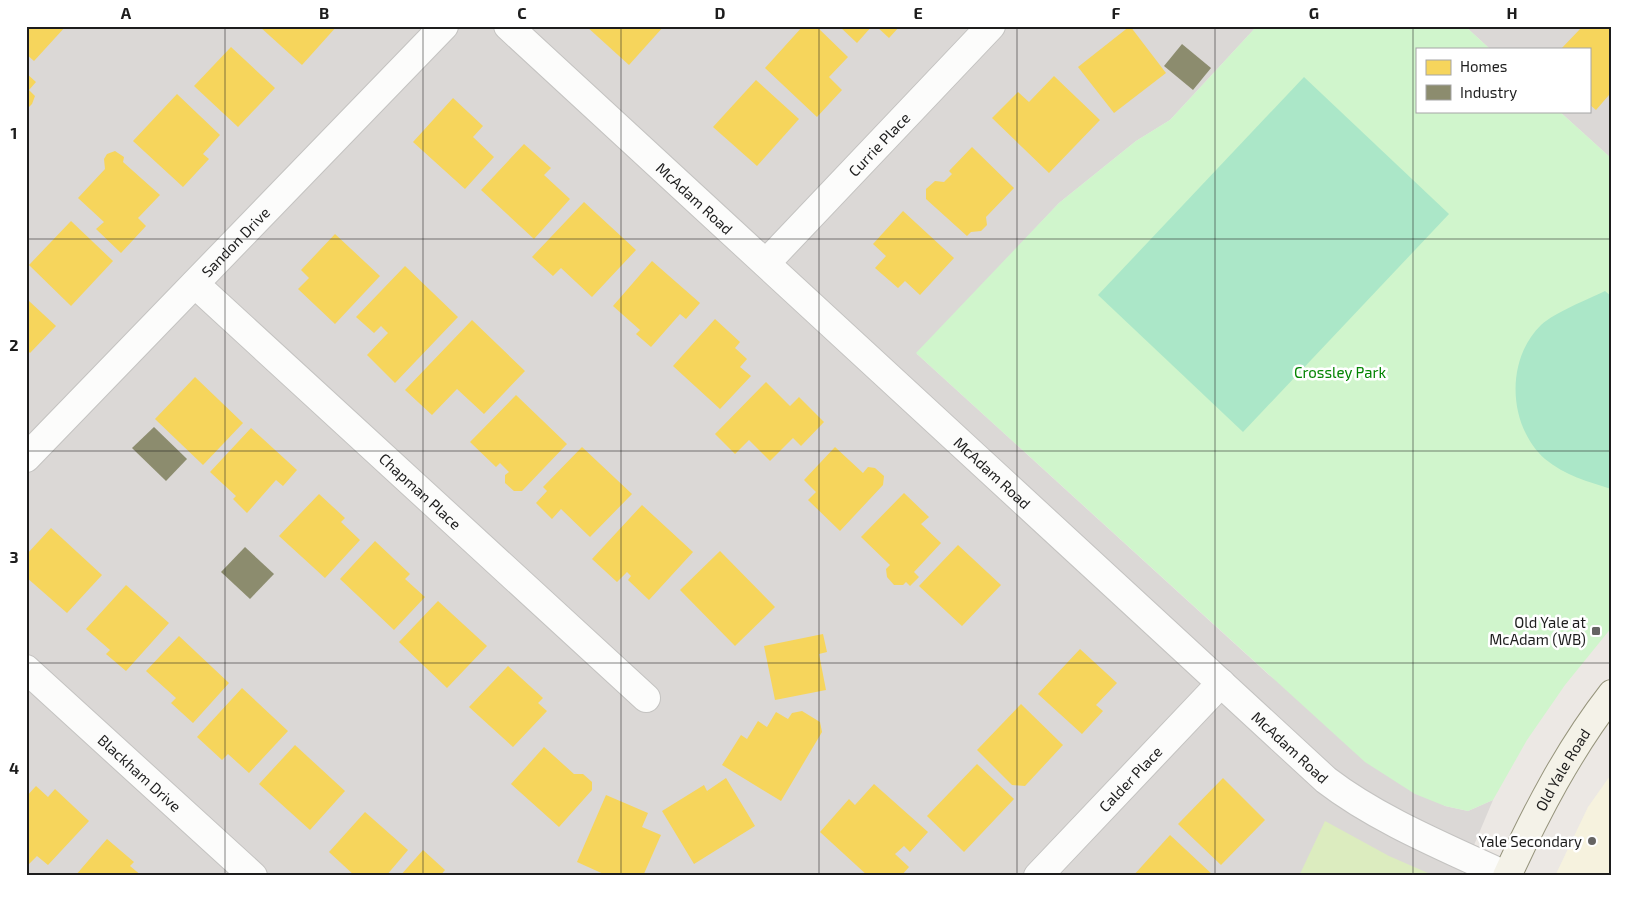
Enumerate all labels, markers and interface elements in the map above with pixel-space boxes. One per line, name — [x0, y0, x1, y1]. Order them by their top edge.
text: A — [121, 3, 132, 22]
text: B — [319, 3, 329, 22]
text: C — [517, 3, 527, 22]
text: D — [715, 3, 726, 22]
text: E — [913, 3, 923, 22]
text: F — [1112, 3, 1121, 22]
text: G — [1309, 3, 1319, 22]
text: H — [1506, 3, 1518, 22]
legend — [1416, 48, 1590, 112]
text: Homes — [1460, 57, 1507, 75]
text: Industry — [1460, 83, 1517, 101]
street label: Currie Place — [844, 108, 913, 180]
text: 1 — [11, 123, 17, 142]
street label: McAdam Road — [653, 158, 737, 238]
street label: Sandon Drive — [197, 203, 273, 280]
text: 2 — [9, 335, 19, 354]
park label: Crossley Park — [1294, 363, 1386, 381]
street label: McAdam Road — [950, 433, 1035, 512]
street label: Chapman Place — [376, 449, 465, 533]
text: 3 — [9, 547, 19, 566]
place label: Old Yale at McAdam (WB) — [1489, 613, 1586, 648]
marker: Old Yale at McAdam (WB) — [1590, 625, 1602, 637]
street label: McAdam Road — [1248, 707, 1332, 787]
street label: Old Yale Road — [1531, 725, 1594, 814]
street label: Blackham Drive — [95, 730, 185, 815]
street label: Calder Place — [1095, 742, 1166, 815]
text: 4 — [9, 758, 19, 777]
place label: Yale Secondary — [1479, 832, 1582, 850]
marker: Yale Secondary — [1586, 835, 1598, 847]

